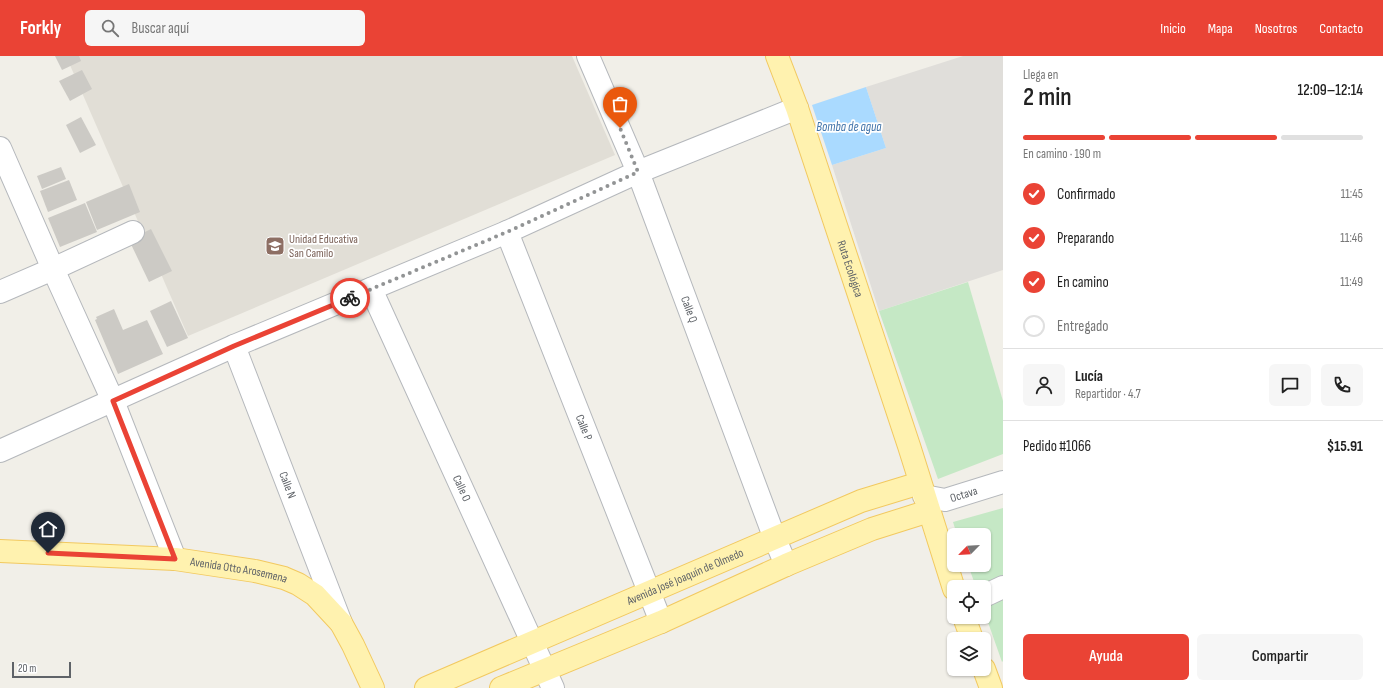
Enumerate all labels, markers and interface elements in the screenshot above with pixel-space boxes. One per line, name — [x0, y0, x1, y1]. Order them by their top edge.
search box — [85, 10, 365, 46]
text: Forkly — [20, 17, 61, 40]
icon: search — [99, 17, 121, 39]
text: Buscar aquí — [131, 19, 189, 38]
text: Inicio — [1160, 20, 1186, 37]
text: Mapa — [1208, 20, 1233, 37]
text: Nosotros — [1255, 20, 1297, 37]
text: Contacto — [1319, 20, 1363, 37]
text: Llega en — [1023, 67, 1058, 83]
text: 12:09–12:14 — [1298, 81, 1363, 100]
text: 2 min — [1023, 82, 1072, 113]
pin — [603, 87, 637, 128]
icon: bag — [609, 93, 631, 115]
water label: Bomba de agua — [816, 119, 882, 135]
text: En camino · 190 m — [1023, 146, 1101, 162]
icon: check — [1023, 183, 1045, 205]
text: Confirmado — [1057, 185, 1116, 204]
text: 11:45 — [1341, 186, 1363, 202]
icon: check — [1023, 227, 1045, 249]
text: Preparando — [1057, 229, 1114, 248]
text: 11:46 — [1340, 230, 1363, 246]
place label: Unidad Educativa San Camilo — [289, 232, 358, 261]
school or university icon: Unidad Educativa San Camilo — [264, 235, 286, 257]
street label: Ruta Ecológica — [834, 238, 867, 299]
icon: check — [1023, 271, 1045, 293]
text: En camino — [1057, 273, 1109, 292]
text: 11:49 — [1340, 274, 1363, 290]
courier — [330, 278, 370, 318]
icon: bike — [339, 287, 361, 309]
street label: Calle Q — [677, 294, 701, 325]
text: Entregado — [1057, 317, 1108, 336]
button: person — [1023, 364, 1065, 406]
button: chat — [1269, 364, 1311, 406]
button: phone — [1321, 364, 1363, 406]
text: Lucía — [1075, 367, 1103, 386]
text: Repartidor · 4.7 — [1075, 386, 1141, 402]
street label: Calle P — [572, 412, 596, 442]
text: Pedido #1066 — [1023, 437, 1091, 456]
text: $15.91 — [1327, 437, 1363, 456]
street label: Calle N — [276, 469, 300, 501]
street label: Calle O — [449, 473, 474, 504]
street label: Octava — [948, 483, 980, 505]
pin — [31, 512, 65, 553]
icon: home — [37, 518, 59, 540]
north arrow — [947, 528, 991, 572]
map controls — [947, 528, 991, 676]
street label: Avenida José Joaquín de Olmedo — [623, 545, 746, 609]
street label: Avenida Otto Arosemena — [188, 554, 290, 586]
button: locate — [947, 580, 991, 624]
button: layers — [947, 632, 991, 676]
button: Ayuda — [1023, 634, 1189, 680]
button: Compartir — [1197, 634, 1363, 680]
scale bar — [12, 660, 71, 679]
text: 20 m — [18, 662, 36, 675]

